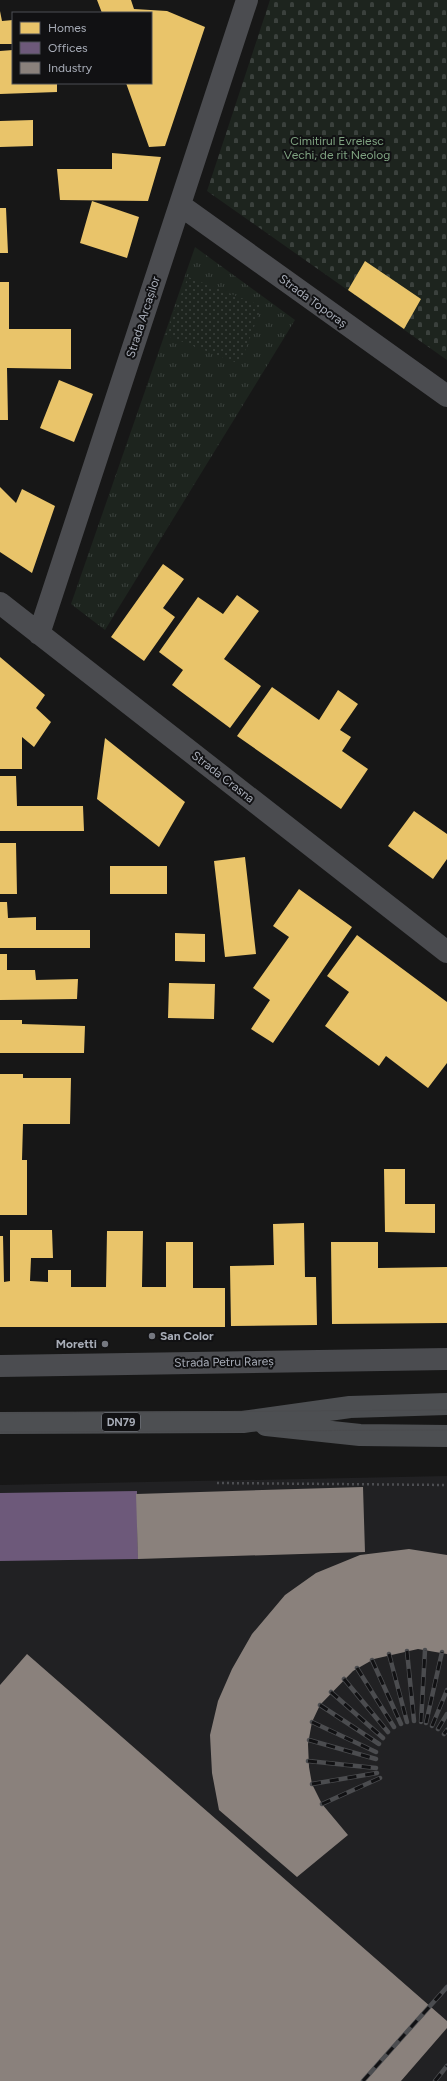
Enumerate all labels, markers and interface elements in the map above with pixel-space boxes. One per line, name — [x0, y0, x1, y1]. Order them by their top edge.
legend — [12, 12, 152, 84]
text: Homes — [48, 21, 87, 35]
text: Offices — [48, 41, 88, 55]
text: Industry — [48, 61, 93, 75]
park label: Cimitirul Evreiesc Vechi, de rit Neolog — [284, 134, 390, 162]
street label: Strada Toporaș — [276, 272, 350, 331]
street label: Strada Arcașilor — [123, 274, 163, 360]
street label: Strada Crasna — [189, 748, 257, 806]
place label: San Color — [160, 1329, 214, 1343]
marker: San Color — [147, 1331, 157, 1341]
place label: Moretti — [56, 1337, 97, 1351]
marker: Moretti — [100, 1339, 110, 1349]
street label: Strada Petru Rareș — [174, 1354, 274, 1370]
road number: DN79 — [102, 1413, 140, 1431]

